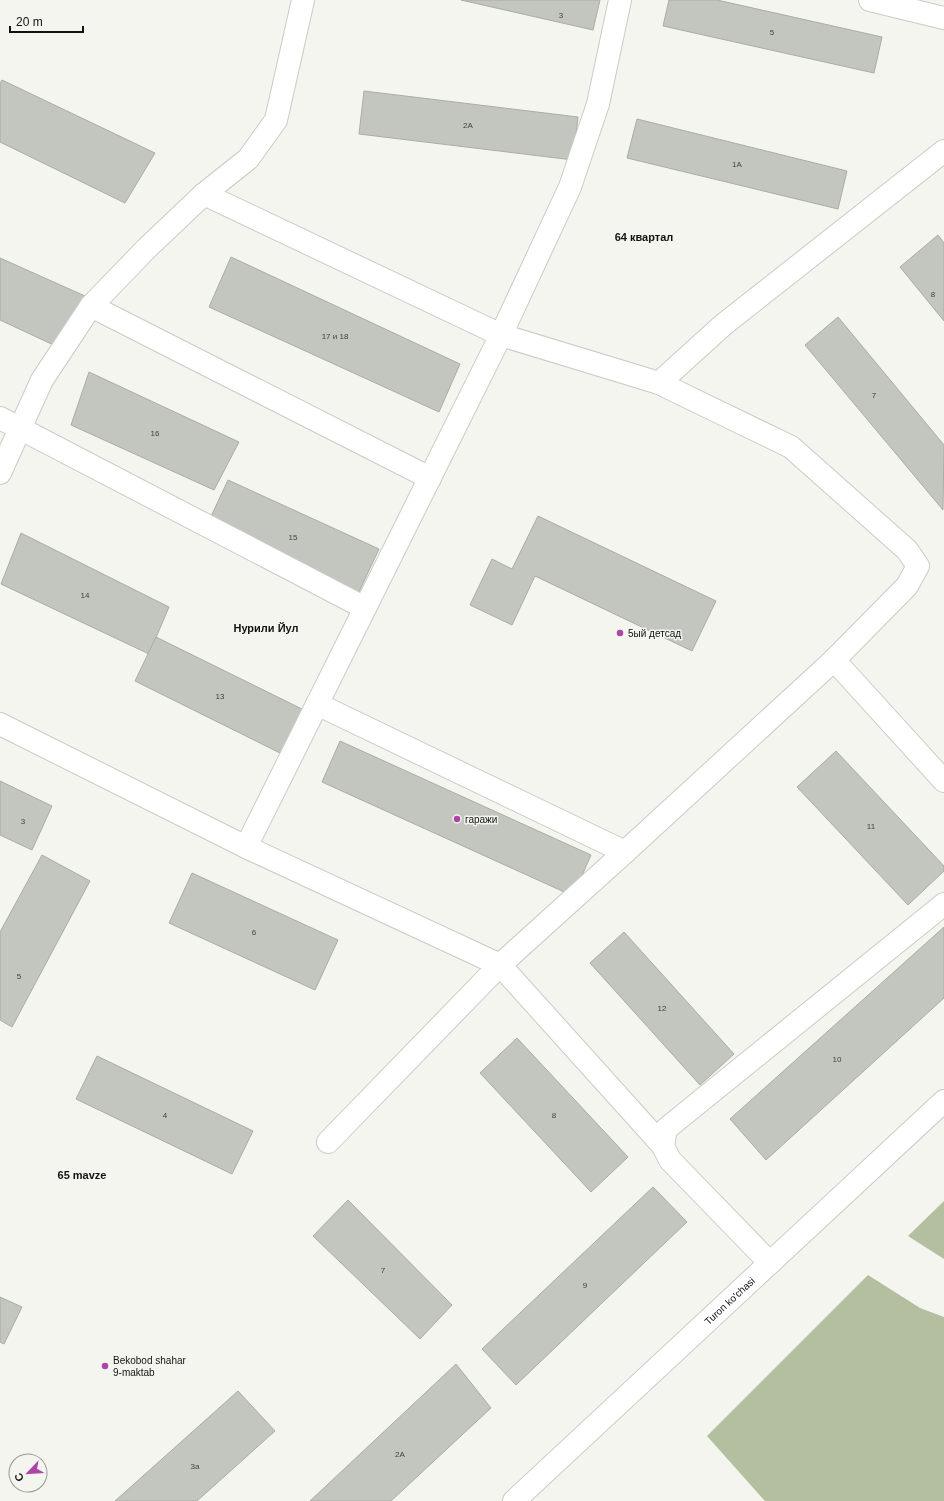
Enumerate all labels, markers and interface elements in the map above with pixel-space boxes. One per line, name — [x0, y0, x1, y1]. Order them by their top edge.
scale bar — [10, 8, 83, 34]
house number: 3 — [559, 11, 564, 20]
text: 20 m — [16, 15, 43, 29]
house number: 5 — [770, 28, 775, 37]
house number: 2А — [463, 121, 474, 130]
house number: 1А — [732, 160, 743, 169]
district label: 64 квартал — [615, 231, 673, 243]
house number: 8 — [931, 290, 936, 299]
house number: 17 и 18 — [322, 332, 349, 341]
house number: 7 — [872, 391, 877, 400]
house number: 16 — [151, 429, 160, 438]
house number: 15 — [289, 533, 298, 542]
house number: 14 — [81, 591, 90, 600]
district label: Нурили Йул — [233, 622, 299, 634]
marker: 5ый детсад — [615, 628, 625, 638]
place label: 5ый детсад — [628, 628, 681, 639]
house number: 13 — [216, 692, 225, 701]
marker: гаражи — [452, 814, 462, 824]
place label: гаражи — [465, 814, 497, 825]
house number: 3 — [21, 817, 26, 826]
house number: 11 — [867, 822, 876, 831]
house number: 6 — [252, 928, 257, 937]
house number: 5 — [17, 972, 22, 981]
house number: 12 — [658, 1004, 667, 1013]
house number: 10 — [833, 1055, 842, 1064]
house number: 4 — [163, 1111, 168, 1120]
house number: 8 — [552, 1111, 557, 1120]
district label: 65 mavze — [58, 1169, 106, 1181]
house number: 7 — [381, 1266, 386, 1275]
street label: Turon ko'chasi — [702, 1275, 757, 1327]
house number: 9 — [583, 1281, 588, 1290]
place label: Bekobod shahar 9-maktab — [113, 1355, 187, 1378]
marker: Bekobod shahar 9-maktab — [100, 1361, 110, 1371]
house number: 2А — [395, 1450, 406, 1459]
north arrow — [8, 1453, 48, 1493]
house number: 3а — [191, 1462, 200, 1471]
text: С — [12, 1471, 26, 1483]

